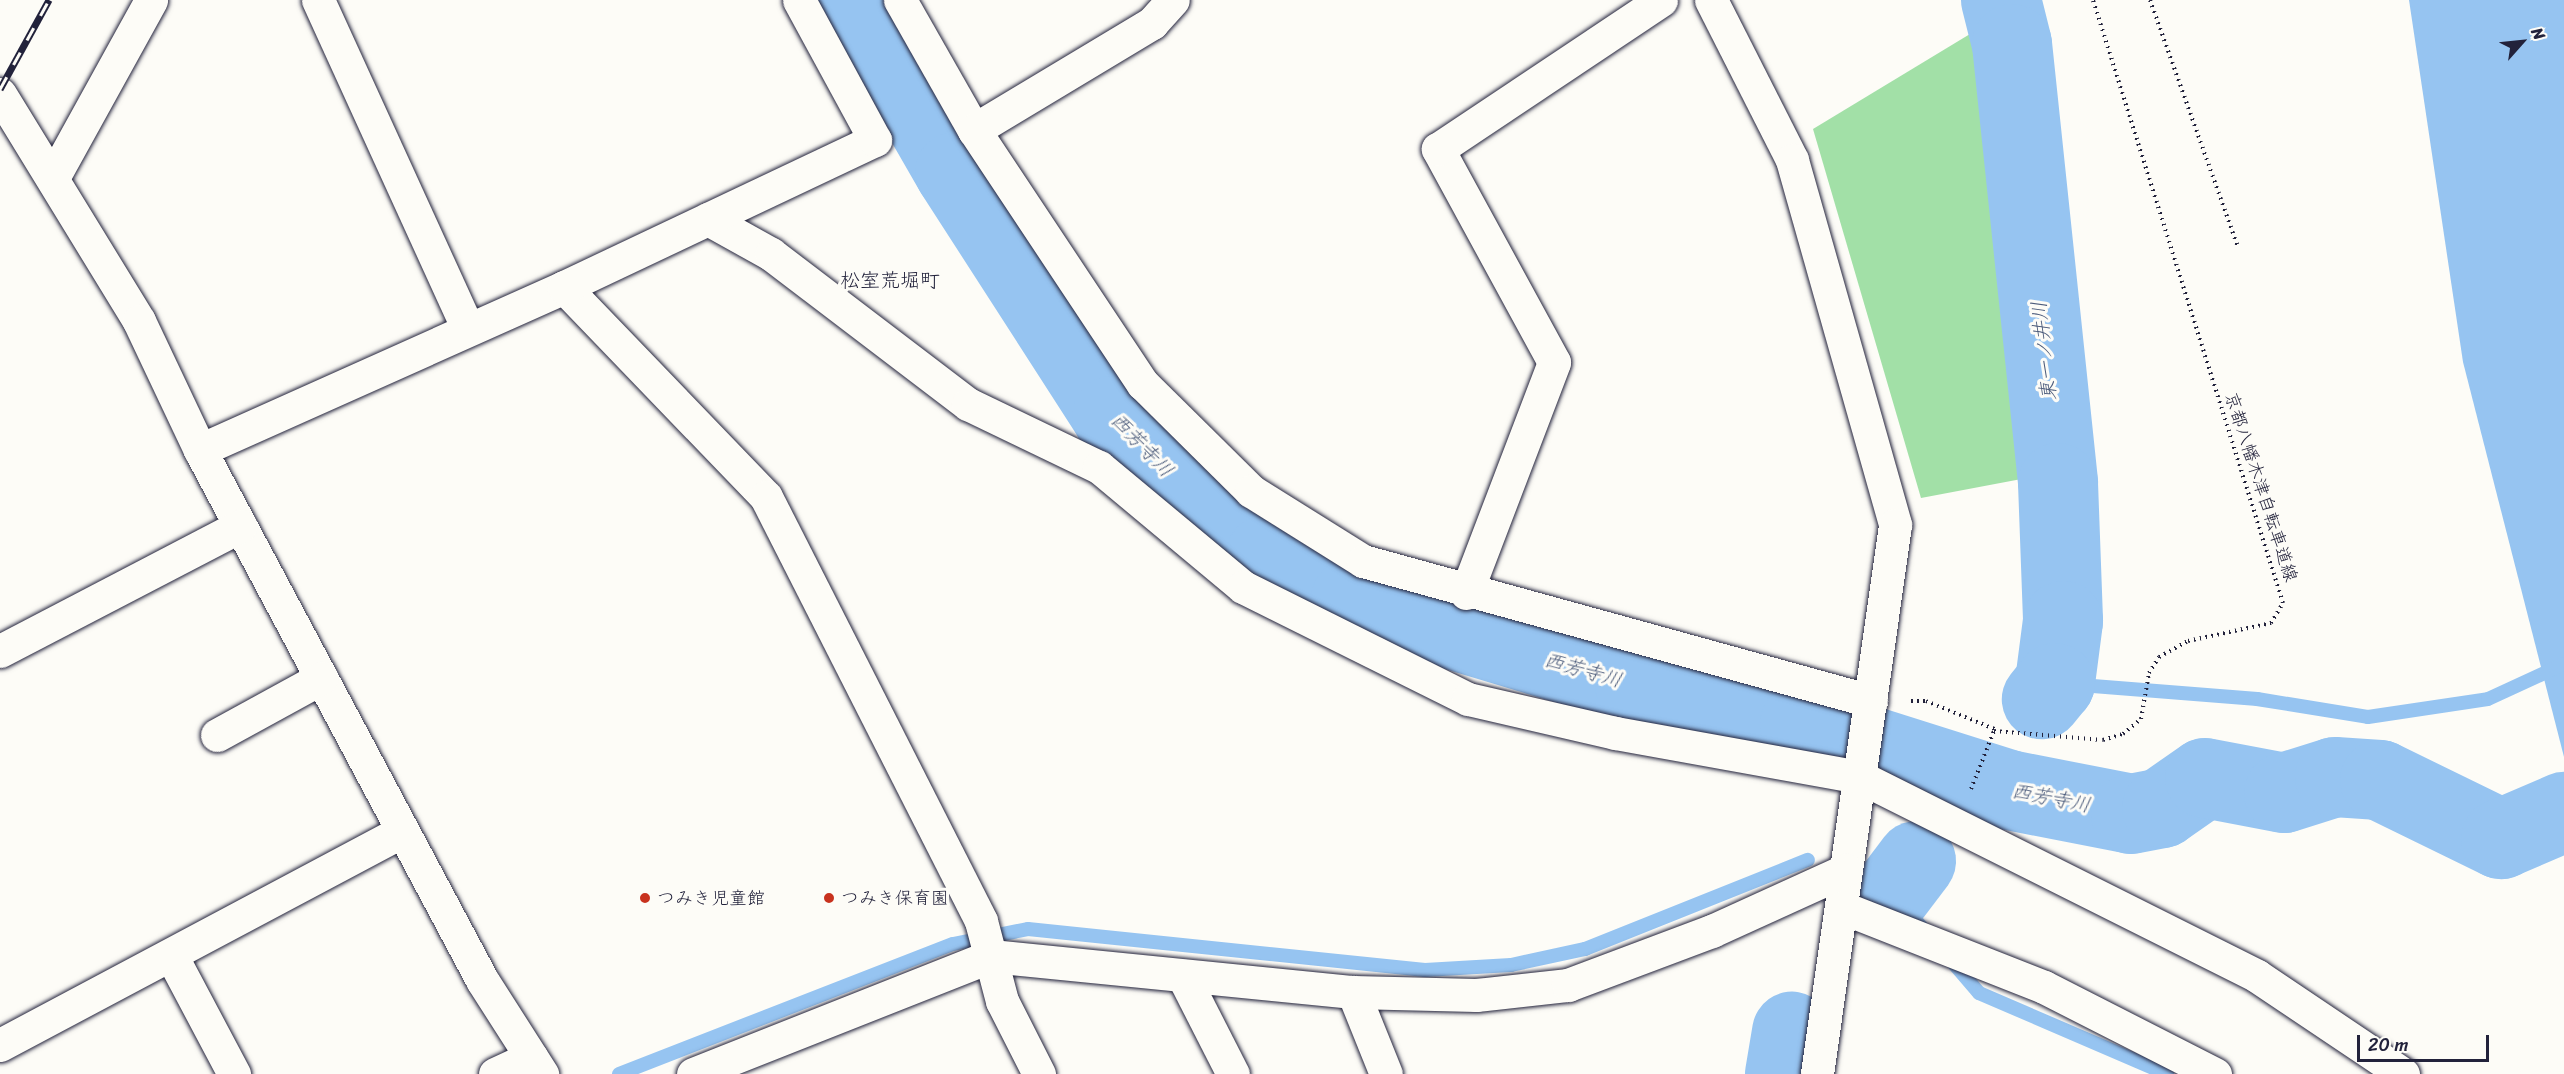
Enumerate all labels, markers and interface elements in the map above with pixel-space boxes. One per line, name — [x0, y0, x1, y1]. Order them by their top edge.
north arrow — [2492, 12, 2552, 72]
text: N — [2523, 22, 2554, 45]
district label: 松室荒堀町 — [840, 268, 940, 292]
water label: 東一ノ井川 — [2027, 300, 2061, 402]
street label: 京都八幡木津自転車道線 — [2220, 390, 2302, 584]
water label: 西芳寺川 — [1106, 408, 1178, 482]
water label: 西芳寺川 — [1541, 647, 1625, 693]
water label: 西芳寺川 — [2009, 779, 2093, 817]
place label: つみき児童館 — [657, 887, 765, 909]
place label: つみき保育園 — [841, 887, 949, 909]
marker: つみき児童館 — [638, 891, 652, 905]
marker: つみき保育園 — [822, 891, 836, 905]
scale bar — [2360, 1023, 2492, 1061]
text: 20 m — [2368, 1029, 2408, 1061]

